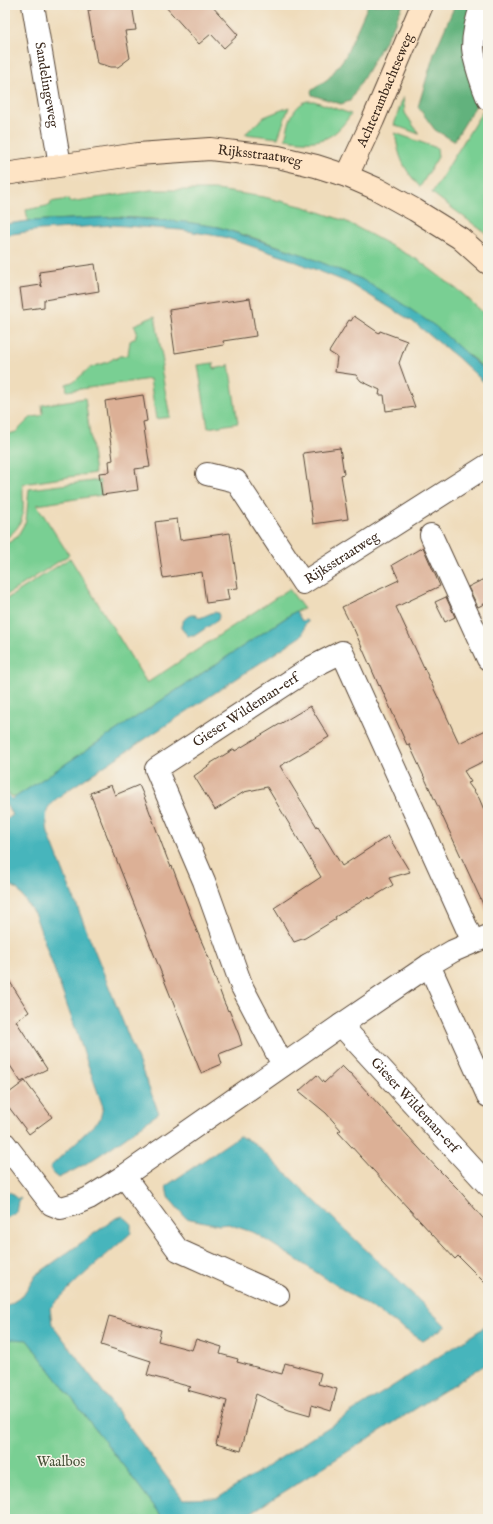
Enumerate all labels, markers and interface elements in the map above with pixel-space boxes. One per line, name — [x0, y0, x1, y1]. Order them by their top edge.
street label: Achterambachtseweg — [352, 30, 418, 151]
street label: Sandelingeweg — [30, 41, 63, 130]
street label: Rijksstraatweg — [217, 141, 304, 171]
street label: Rijksstraatweg — [301, 528, 383, 589]
street label: Gieser Wildeman-erf — [189, 667, 305, 751]
street label: Gieser Wildeman-erf — [366, 1054, 465, 1159]
park label: Waalbos — [37, 1453, 85, 1471]

